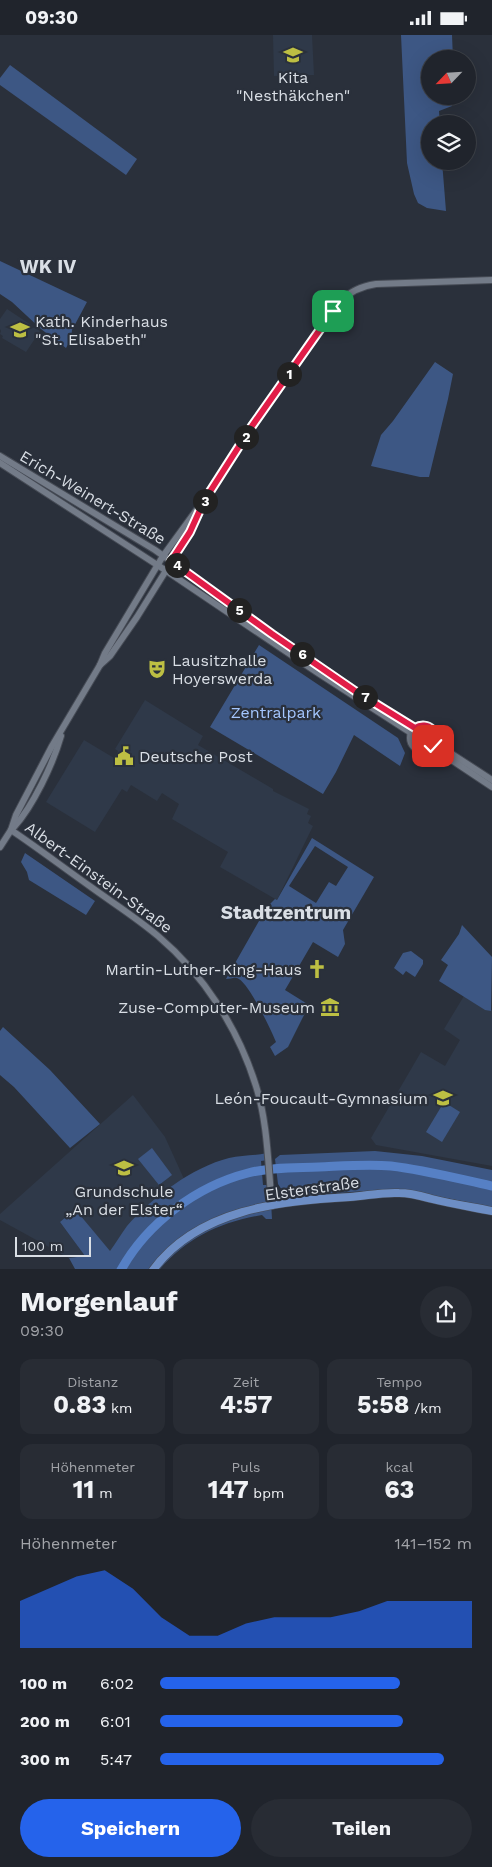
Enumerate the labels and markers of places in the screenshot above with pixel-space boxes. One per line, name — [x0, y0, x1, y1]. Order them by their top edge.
school or university icon: Kita "Nesthäkchen" — [282, 44, 304, 66]
place label: Kita "Nesthäkchen" — [236, 68, 350, 105]
pin — [312, 290, 354, 332]
place label: Kath. Kinderhaus "St. Elisabeth" — [35, 312, 168, 349]
school or university icon: Kath. Kinderhaus "St. Elisabeth" — [9, 319, 31, 341]
pin: 1 — [276, 361, 302, 387]
pin: 2 — [234, 425, 258, 449]
pin: 3 — [192, 489, 218, 513]
pin: 4 — [164, 553, 190, 577]
pin: 5 — [226, 597, 252, 623]
pin: 6 — [290, 641, 314, 667]
place label: Lausitzhalle Hoyerswerda — [172, 651, 272, 688]
theatre icon: Lausitzhalle Hoyerswerda — [146, 658, 168, 680]
pin: 7 — [352, 685, 378, 709]
pin — [412, 725, 454, 767]
public building icon: Deutsche Post — [113, 745, 135, 767]
place label: Deutsche Post — [139, 747, 253, 766]
church icon: Martin-Luther-King-Haus — [306, 958, 328, 980]
place label: Martin-Luther-King-Haus — [105, 960, 302, 979]
museum icon: Zuse-Computer-Museum — [319, 996, 341, 1018]
place label: Zuse-Computer-Museum — [118, 998, 315, 1017]
school or university icon: León-Foucault-Gymnasium — [432, 1087, 454, 1109]
place label: León-Foucault-Gymnasium — [215, 1089, 428, 1108]
school or university icon: Grundschule „An der Elster“ — [113, 1157, 135, 1179]
place label: Grundschule „An der Elster“ — [65, 1182, 183, 1219]

